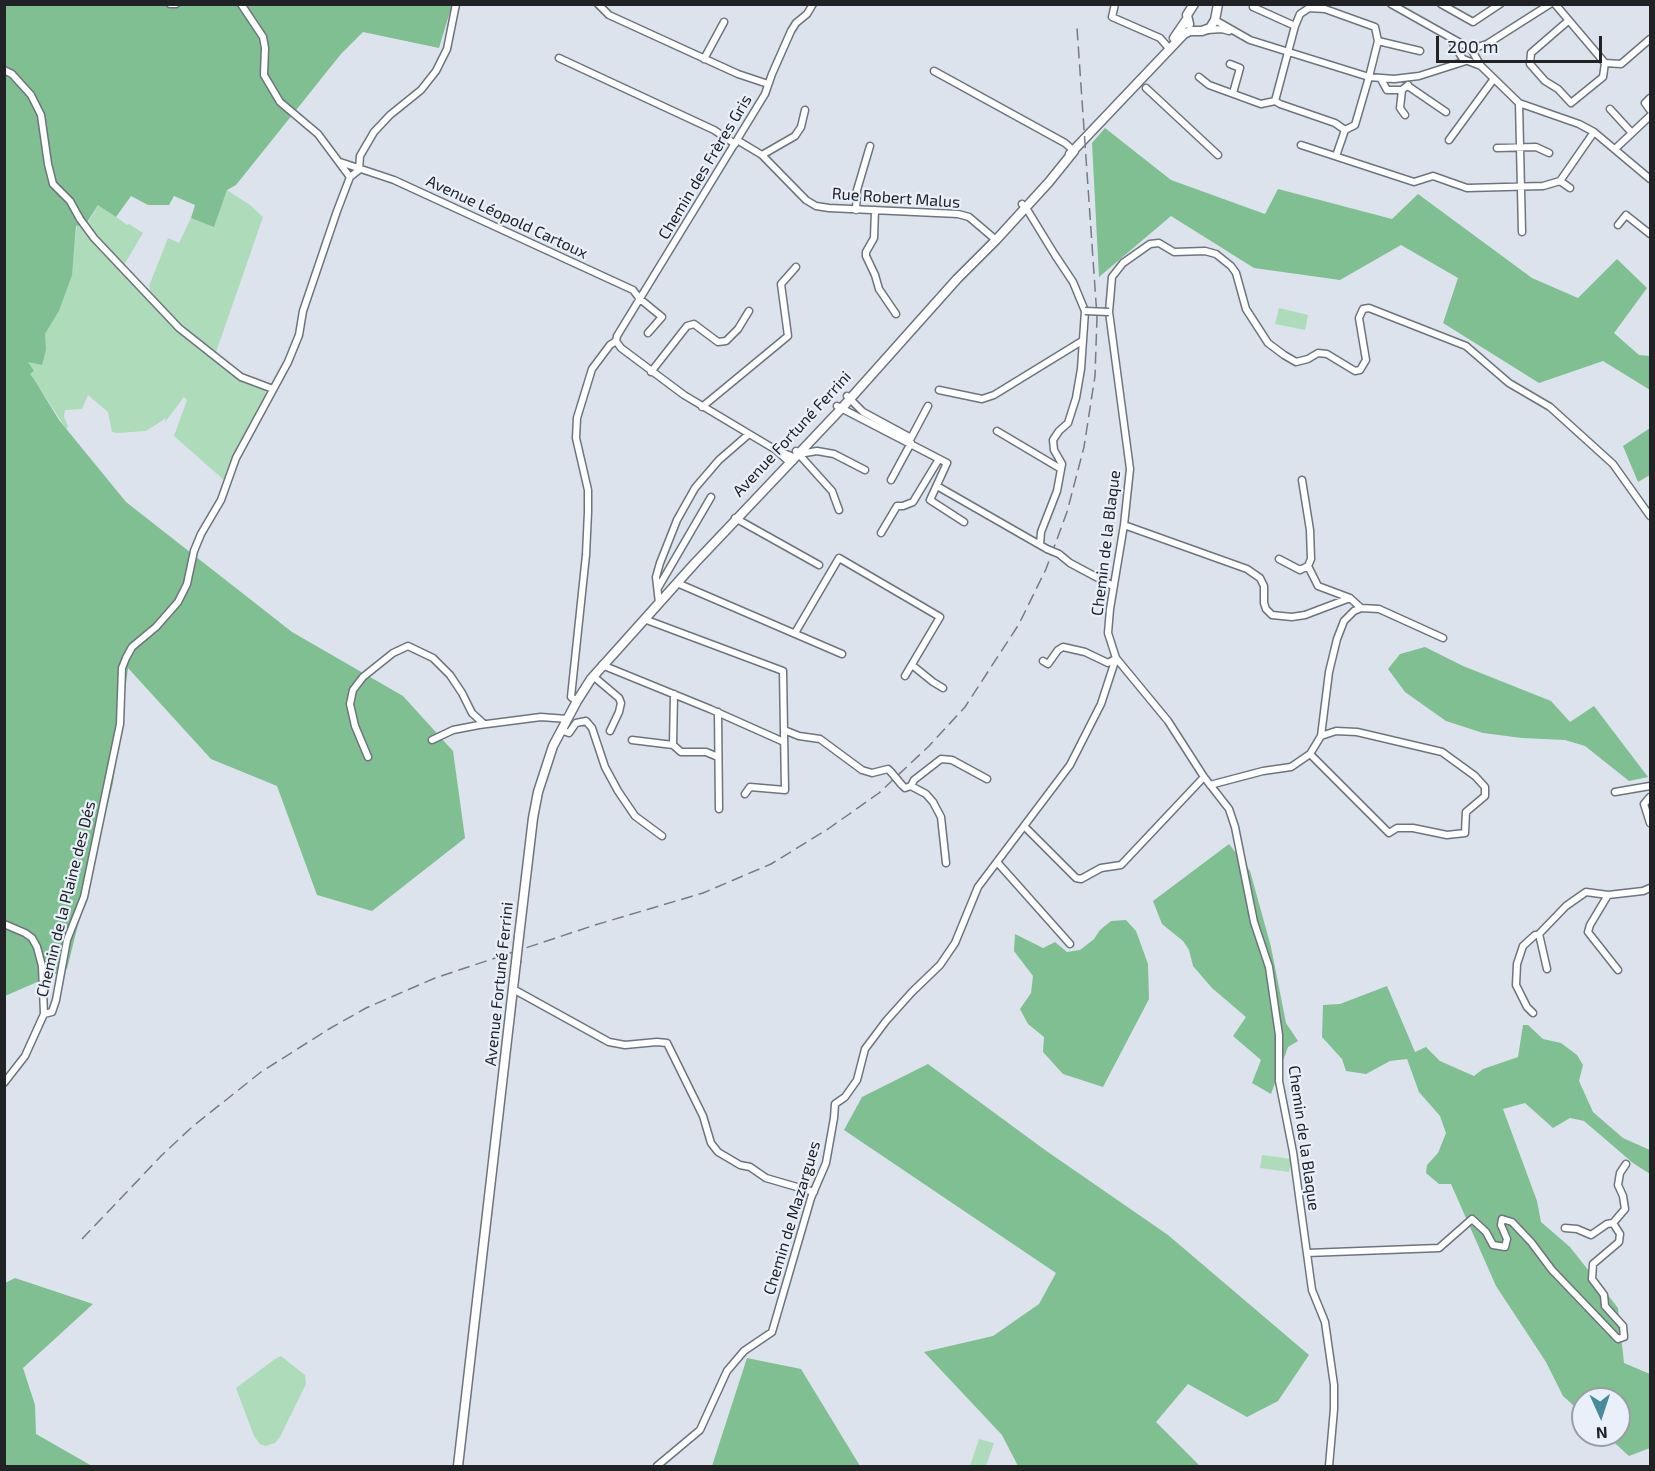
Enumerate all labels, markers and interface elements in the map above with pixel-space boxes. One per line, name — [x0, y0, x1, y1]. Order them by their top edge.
scale bar — [1439, 24, 1606, 62]
text: 200 m — [1447, 35, 1499, 57]
street label: Chemin des Frères Gris — [654, 91, 756, 243]
street label: Avenue Léopold Cartoux — [423, 171, 591, 263]
street label: Rue Robert Malus — [831, 184, 961, 212]
street label: Avenue Fortuné Ferrini — [729, 367, 855, 501]
street label: Chemin de la Blaque — [1088, 469, 1124, 617]
street label: Chemin de la Plaine des Dés — [32, 799, 100, 999]
street label: Avenue Fortuné Ferrini — [481, 901, 517, 1067]
street label: Chemin de la Blaque — [1284, 1064, 1324, 1212]
street label: Chemin de Mazargues — [759, 1139, 825, 1297]
north arrow — [1571, 1387, 1631, 1447]
text: N — [1596, 1424, 1608, 1443]

